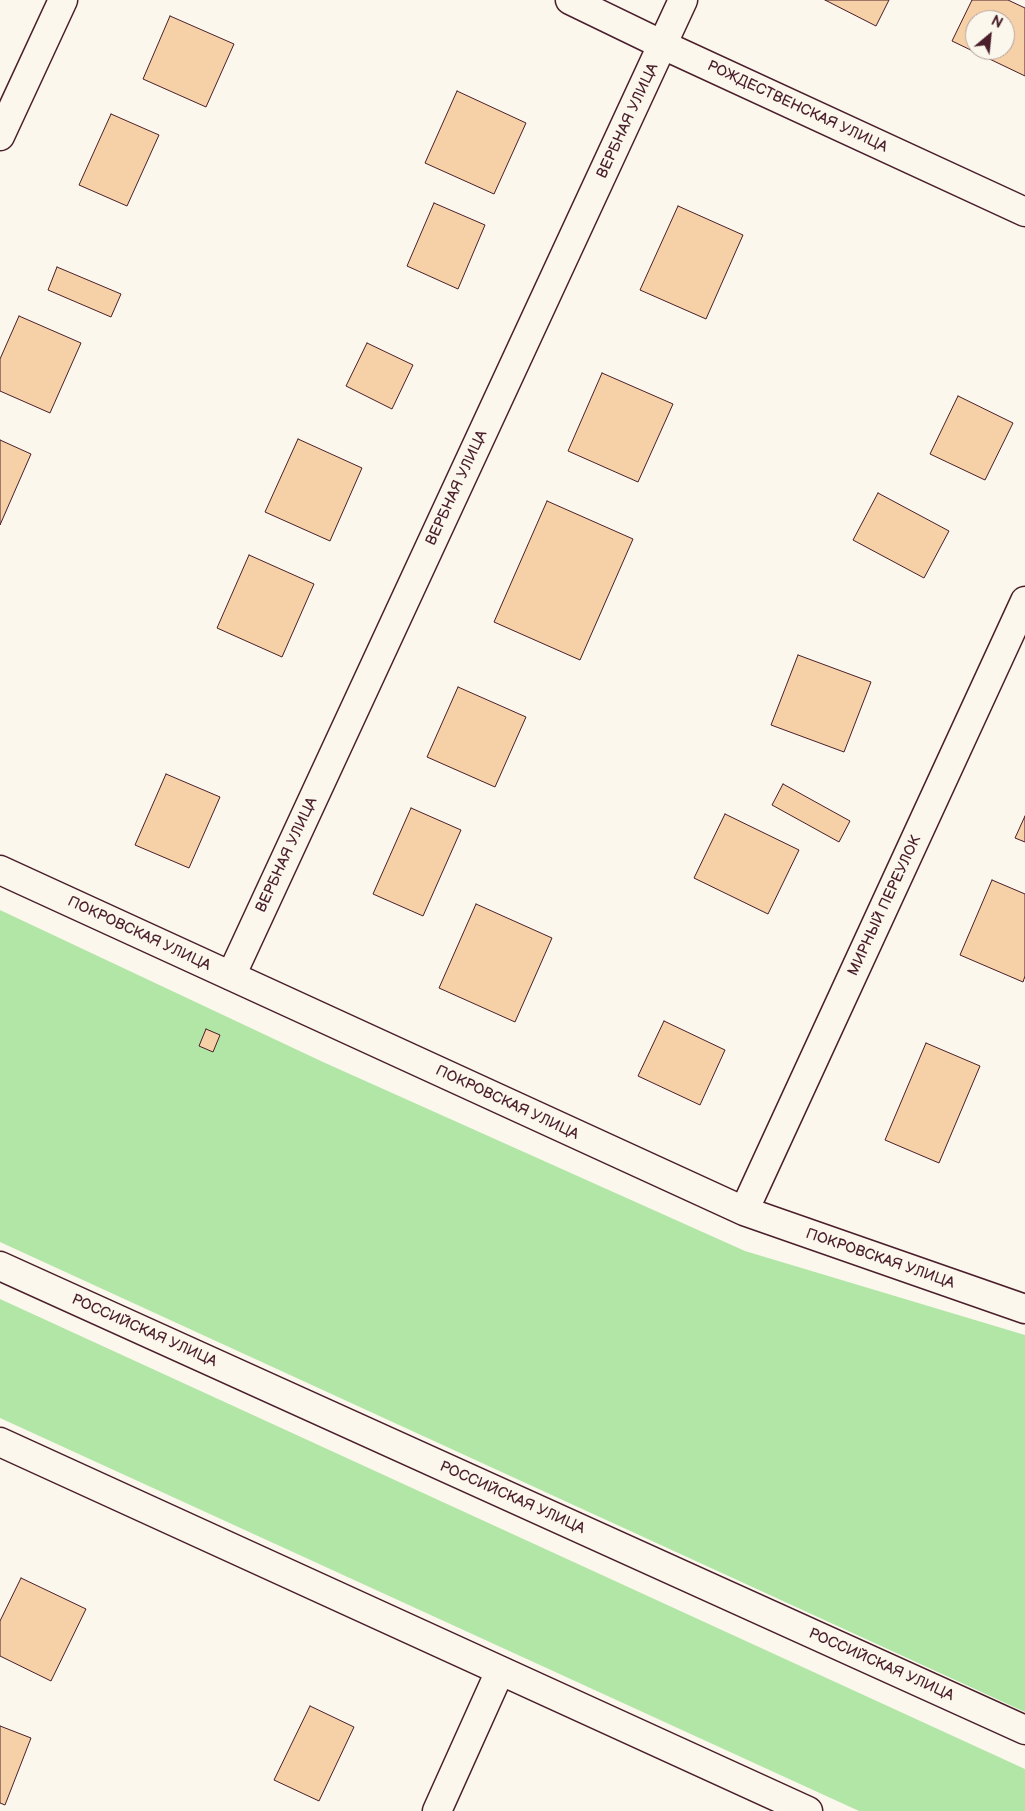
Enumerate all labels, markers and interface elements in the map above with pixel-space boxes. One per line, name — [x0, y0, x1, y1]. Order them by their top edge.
north arrow — [965, 10, 1015, 60]
text: N — [988, 12, 1005, 32]
street label: РОЖДЕСТВЕНСКАЯ УЛИЦА — [704, 57, 890, 157]
street label: ВЕРБНАЯ УЛИЦА — [593, 61, 663, 181]
street label: ВЕРБНАЯ УЛИЦА — [422, 428, 492, 548]
street label: ВЕРБНАЯ УЛИЦА — [252, 795, 322, 915]
street label: МИРНЫЙ ПЕРЕУЛОК — [845, 833, 925, 979]
street label: ПОКРОВСКАЯ УЛИЦА — [65, 893, 213, 975]
street label: ПОКРОВСКАЯ УЛИЦА — [433, 1062, 581, 1144]
street label: ПОКРОВСКАЯ УЛИЦА — [803, 1225, 957, 1293]
street label: РОССИЙСКАЯ УЛИЦА — [69, 1291, 219, 1371]
street label: РОССИЙСКАЯ УЛИЦА — [437, 1458, 587, 1538]
street label: РОССИЙСКАЯ УЛИЦА — [806, 1625, 956, 1705]

